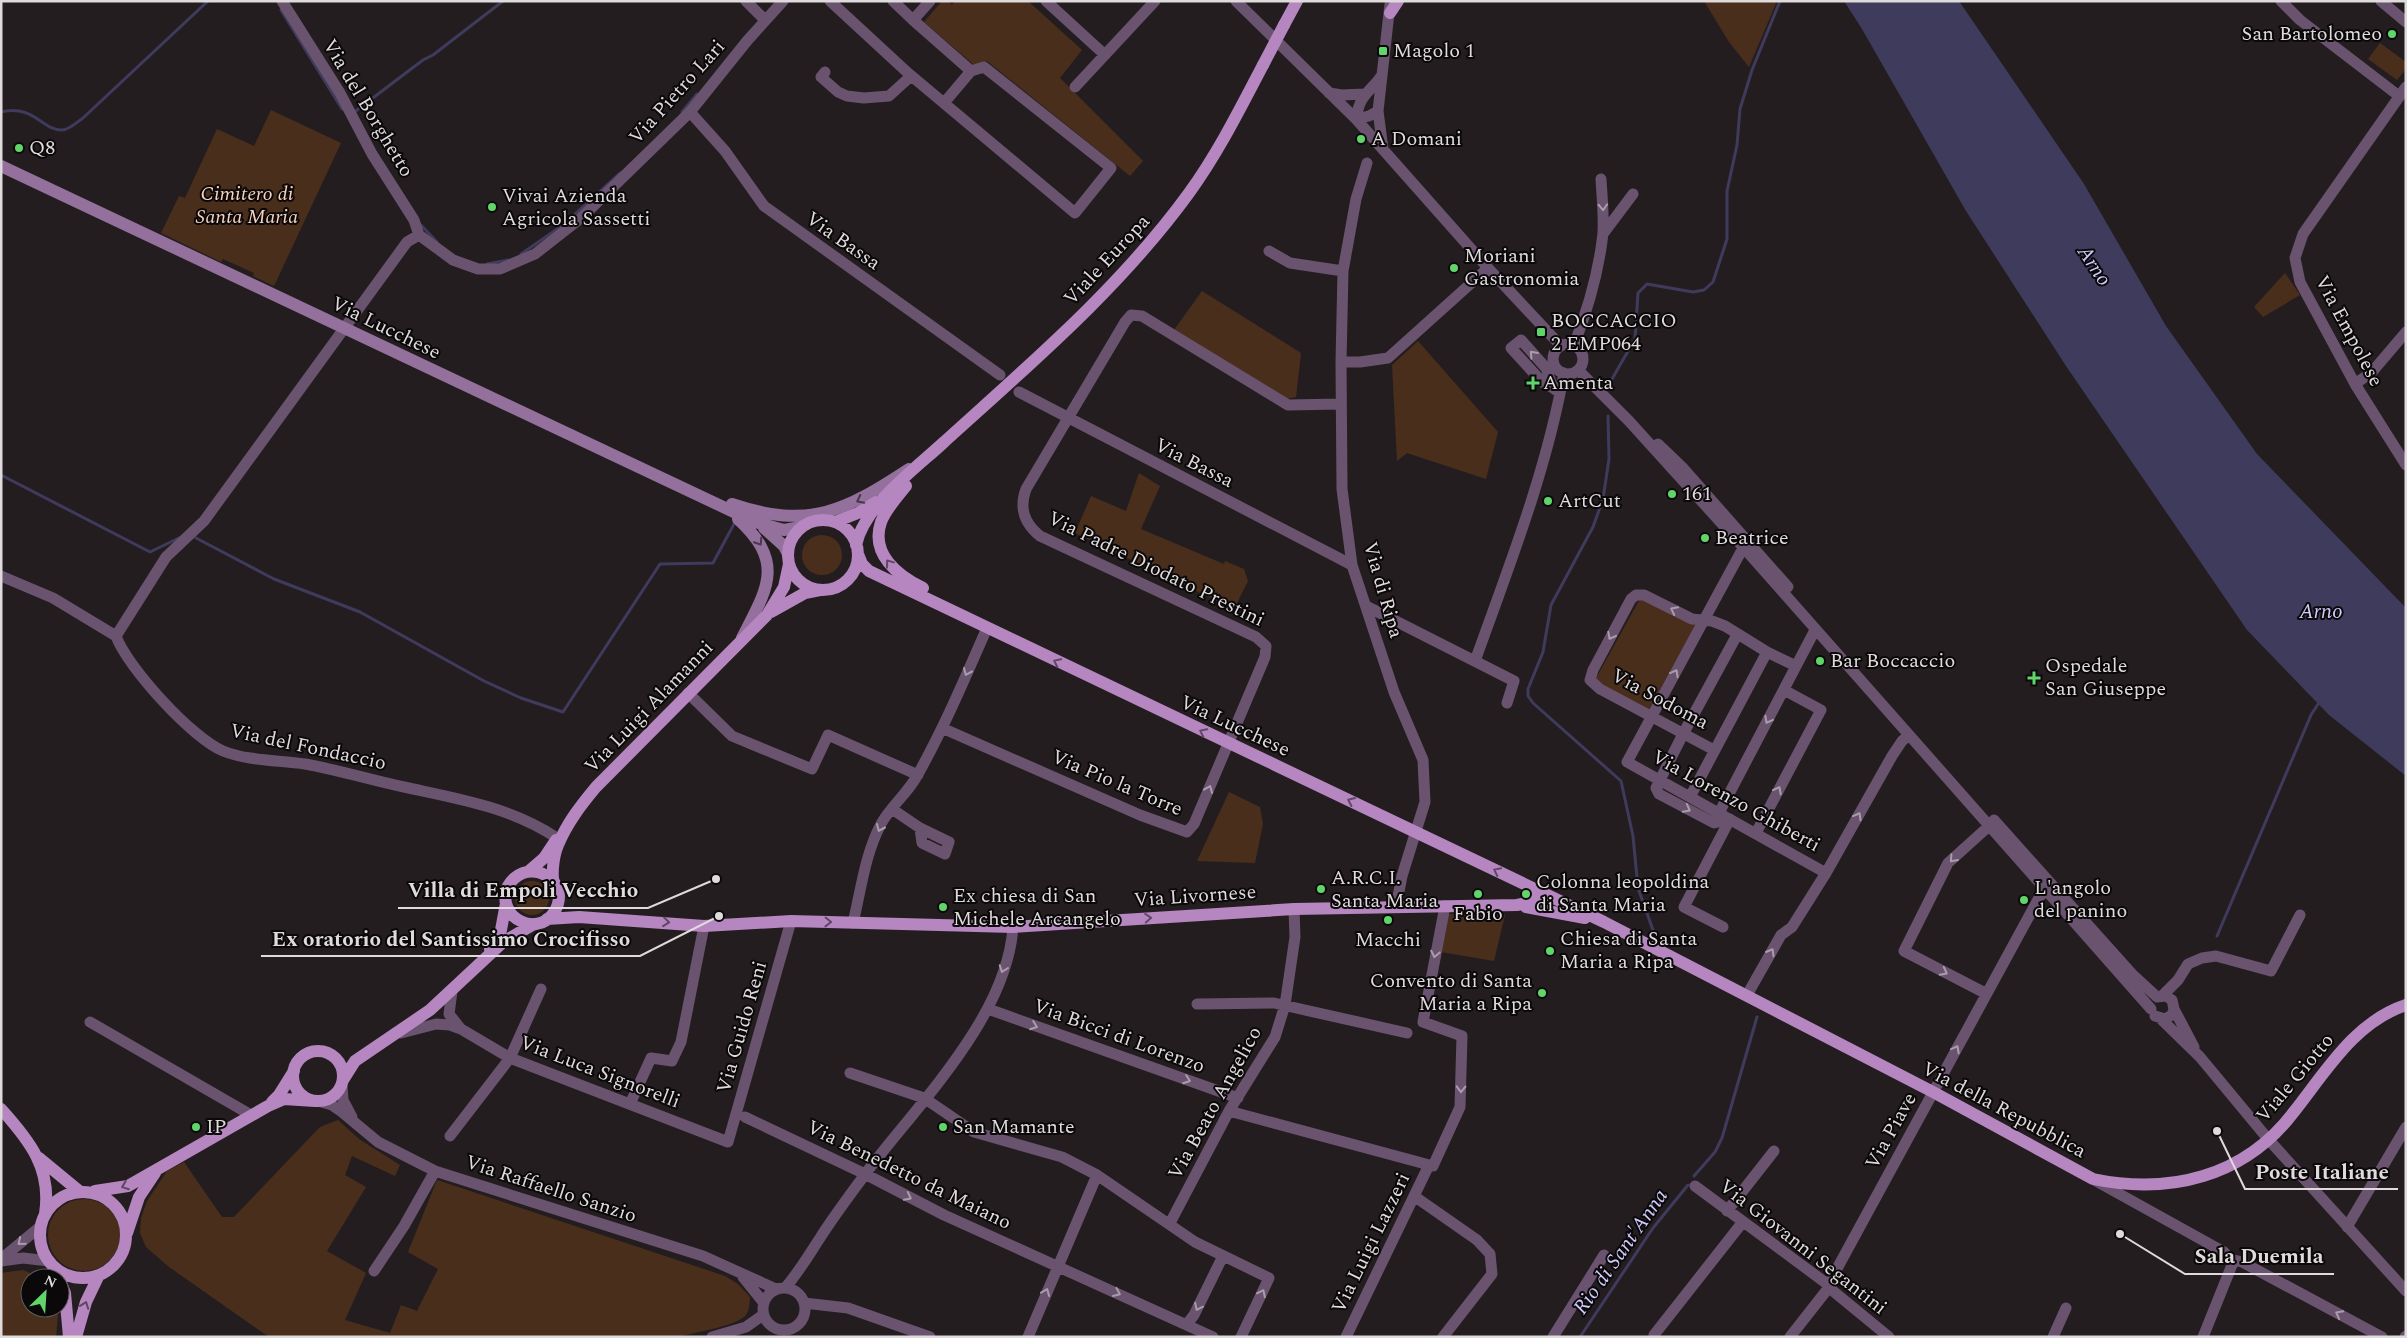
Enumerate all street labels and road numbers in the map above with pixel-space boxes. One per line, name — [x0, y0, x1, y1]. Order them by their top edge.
street label: Via del Borghetto — [315, 33, 421, 183]
street label: Via Pietro Lari — [622, 33, 732, 151]
street label: Via Bassa — [799, 204, 887, 278]
street label: Viale Europa — [1057, 207, 1158, 312]
street label: Via Empolese — [2307, 270, 2391, 392]
street label: Via Lucchese — [326, 289, 446, 367]
street label: Via Bassa — [1149, 430, 1239, 496]
street label: Via Padre Diodato Prestini — [1042, 503, 1270, 635]
street label: Via di Ripa — [1355, 538, 1411, 642]
street label: Via Luigi Alamanni — [577, 634, 721, 780]
street label: Via Sodoma — [1606, 661, 1714, 737]
street label: Via Lucchese — [1175, 687, 1295, 765]
street label: Via del Fondaccio — [227, 716, 389, 778]
street label: Via Pio la Torre — [1047, 742, 1187, 824]
street label: Via Lorenzo Ghiberti — [1646, 742, 1826, 860]
street label: Via Livornese — [1133, 877, 1257, 915]
street label: Via Guido Reni — [709, 957, 775, 1097]
street label: Via Bicci di Lorenzo — [1029, 991, 1209, 1081]
street label: Via Beato Angelico — [1160, 1021, 1270, 1185]
street label: Viale Giotto — [2249, 1027, 2341, 1129]
street label: Via Luca Signorelli — [515, 1028, 685, 1116]
street label: Via della Repubblica — [1916, 1054, 2092, 1166]
street label: Via Piave — [1858, 1087, 1924, 1175]
street label: Via Benedetto da Maiano — [802, 1112, 1016, 1238]
street label: Via Raffaello Sanzio — [461, 1147, 641, 1231]
street label: Via Luigi Lazzeri — [1324, 1168, 1418, 1318]
street label: Via Giovanni Segantini — [1713, 1172, 1893, 1322]

